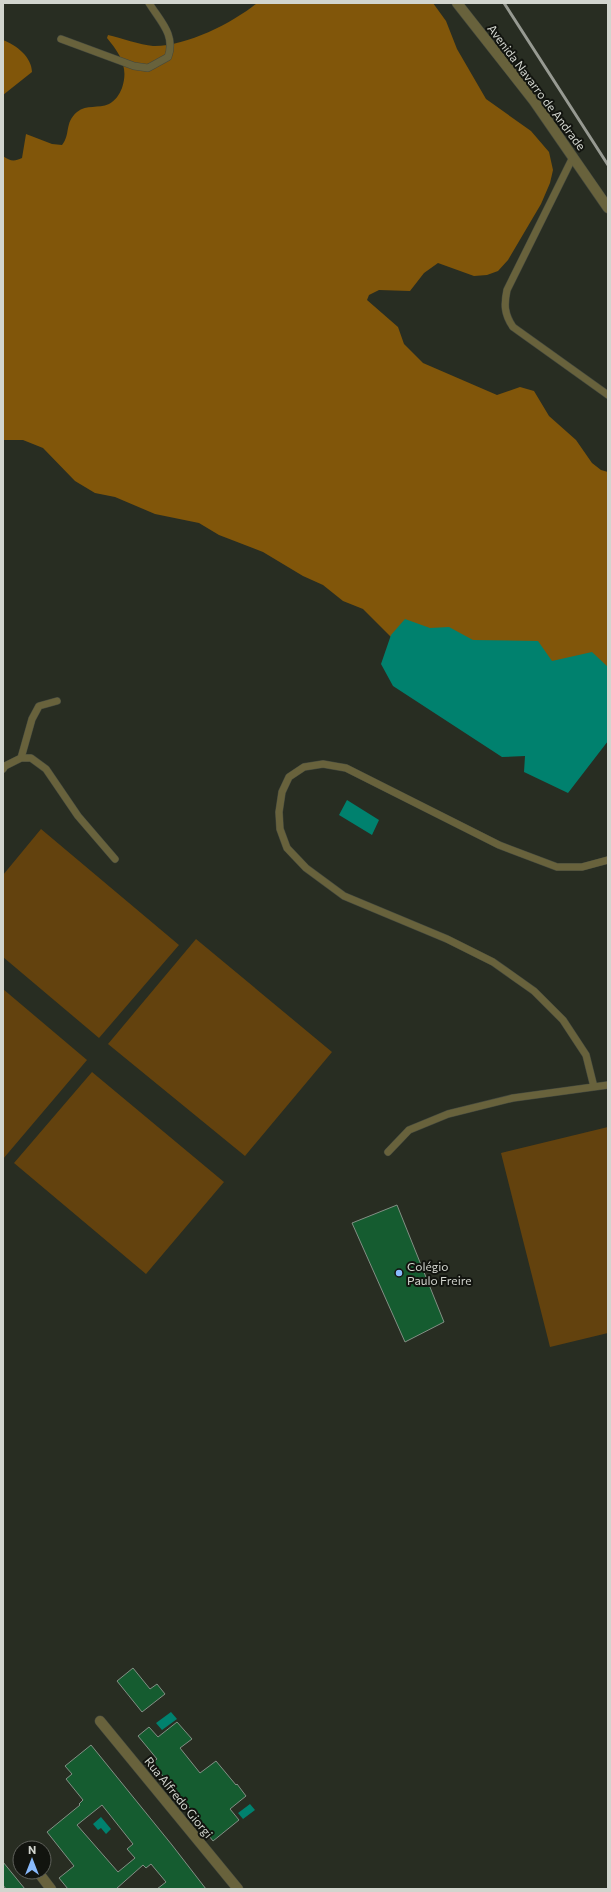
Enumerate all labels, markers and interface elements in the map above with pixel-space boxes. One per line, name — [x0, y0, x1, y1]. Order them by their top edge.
street label: Avenida Navarro de Andrade — [485, 21, 589, 153]
place label: Colégio Paulo Freire — [407, 1259, 472, 1287]
marker: Colégio Paulo Freire — [394, 1268, 404, 1278]
street label: Rua Alfredo Giorgi — [142, 1754, 216, 1840]
north arrow — [12, 1840, 52, 1880]
text: N — [28, 1843, 36, 1856]

